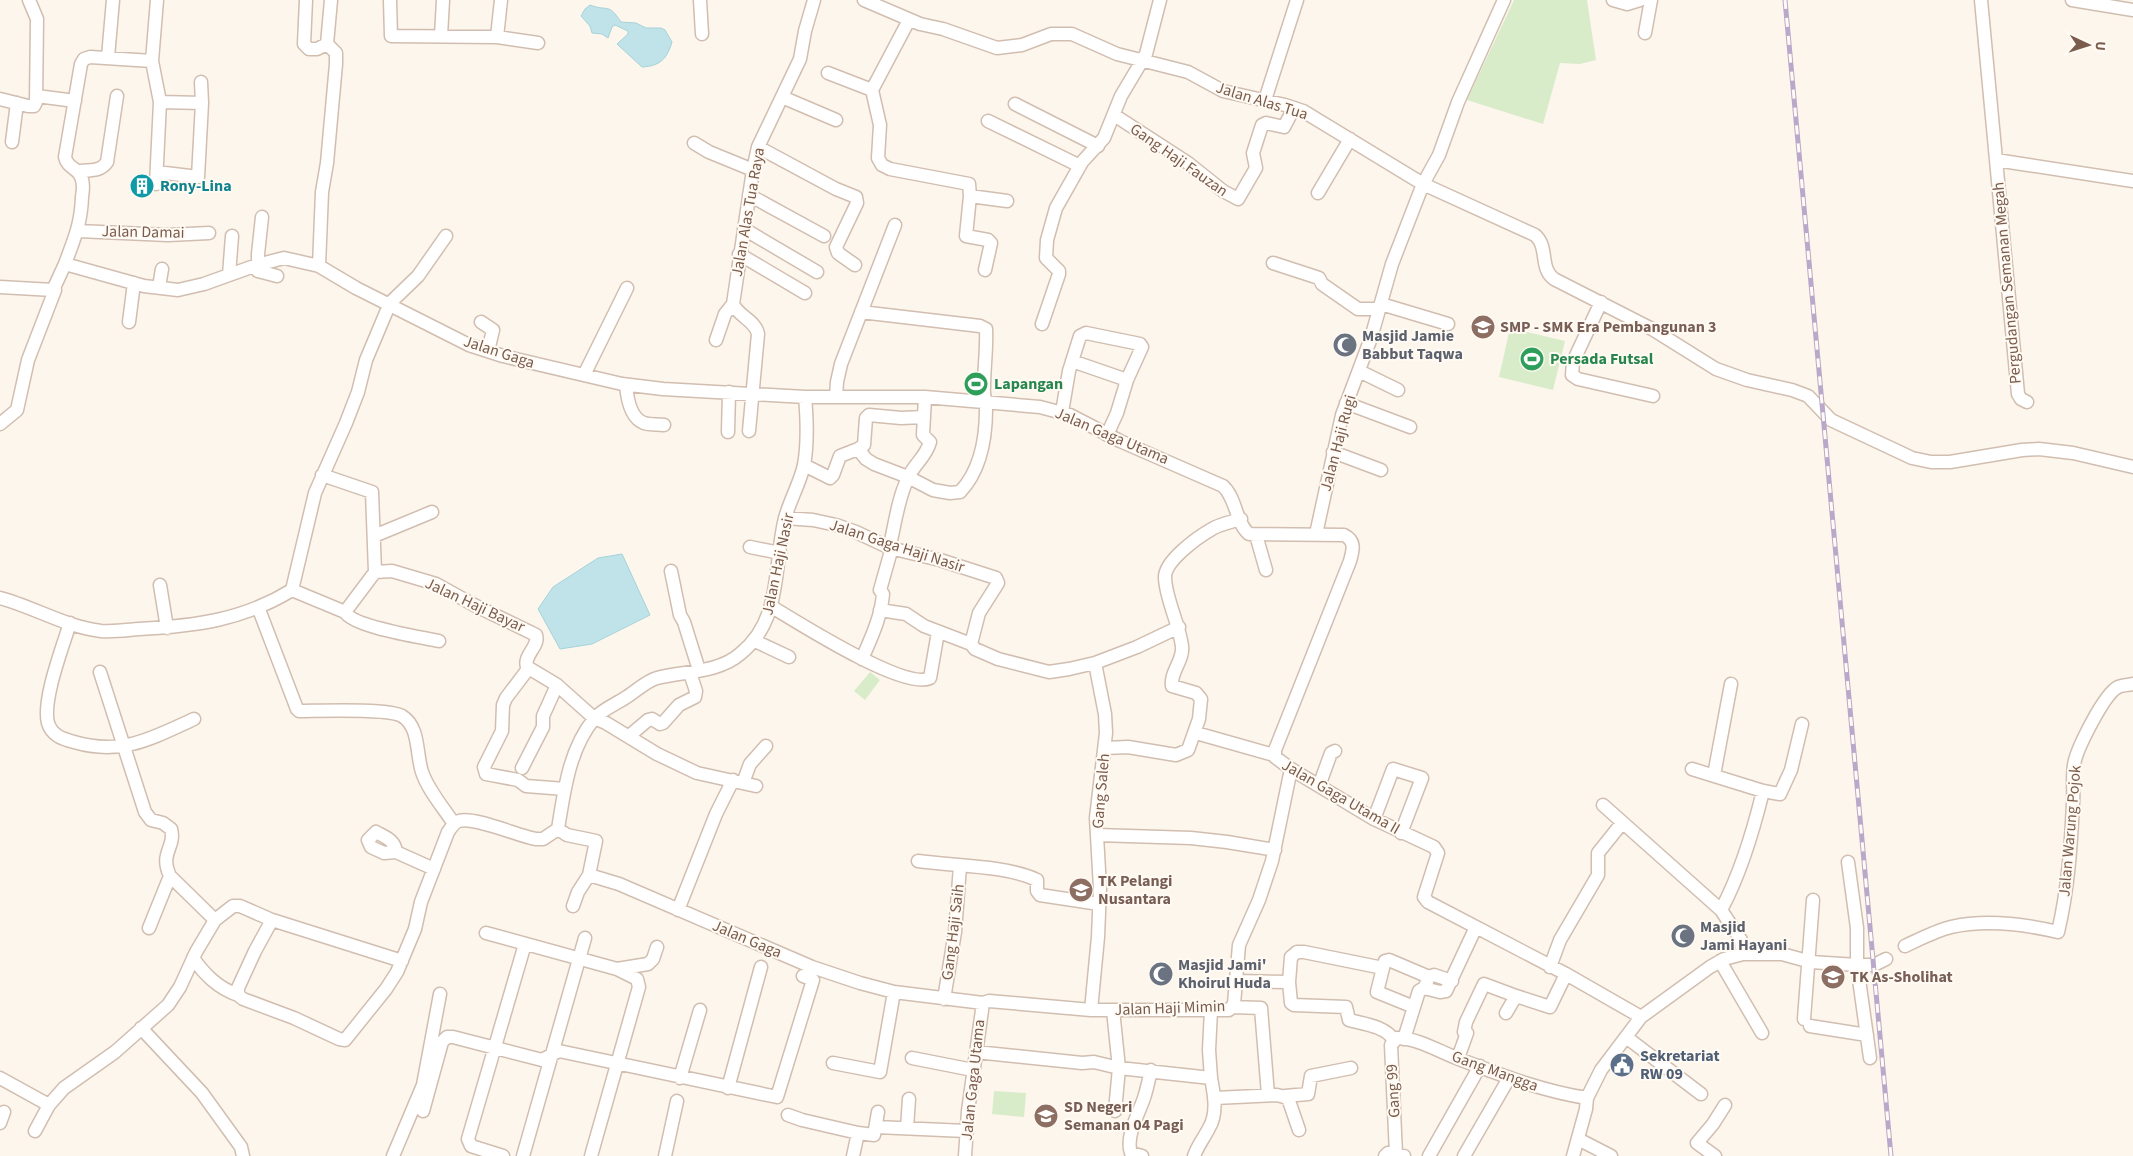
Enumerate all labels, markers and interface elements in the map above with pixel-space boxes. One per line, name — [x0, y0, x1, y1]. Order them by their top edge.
north arrow — [2063, 20, 2113, 70]
text: U — [2090, 40, 2110, 51]
street label: Jalan Alas Tua — [1213, 77, 1311, 125]
street label: Gang Haji Fauzan — [1126, 118, 1232, 202]
street label: Jalan Alas Tua Raya — [726, 146, 770, 278]
building icon: Rony-Lina — [129, 173, 155, 199]
place label: Rony-Lina — [160, 175, 232, 197]
street label: Pergudangan Semanan Megah — [1987, 181, 2027, 385]
street label: Jalan Damai — [101, 220, 185, 244]
school or university icon: SMP - SMK Era Pembangunan 3 — [1470, 314, 1496, 340]
place label: SMP - SMK Era Pembangunan 3 — [1500, 316, 1717, 338]
place label: Masjid Jamie Babbut Taqwa — [1362, 325, 1463, 365]
street label: Jalan Gaga — [461, 330, 537, 374]
mosque icon: Masjid Jamie Babbut Taqwa — [1332, 332, 1358, 358]
sports icon: Persada Futsal — [1519, 346, 1545, 372]
place label: Persada Futsal — [1550, 348, 1654, 370]
sports icon: Lapangan — [963, 371, 989, 397]
place label: Lapangan — [994, 373, 1063, 395]
street label: Jalan Haji Rugi — [1315, 392, 1361, 494]
street label: Jalan Gaga Utama — [1052, 402, 1172, 470]
street label: Jalan Haji Nasir — [756, 510, 800, 617]
street label: Jalan Gaga Haji Nasir — [827, 514, 968, 578]
street label: Jalan Haji Bayar — [422, 572, 529, 638]
street label: Gang Saleh — [1087, 753, 1115, 829]
street label: Jalan Gaga Utama II — [1278, 754, 1404, 840]
street label: Jalan Warung Pojok — [2053, 764, 2087, 898]
place label: TK Pelangi Nusantara — [1098, 870, 1173, 910]
school or university icon: TK Pelangi Nusantara — [1068, 877, 1094, 903]
street label: Gang Haji Saih — [936, 883, 970, 981]
street label: Jalan Gaga — [709, 914, 785, 964]
place label: Masjid Jami Hayani — [1700, 916, 1787, 956]
mosque icon: Masjid Jami Hayani — [1670, 923, 1696, 949]
place label: Masjid Jami' Khoirul Huda — [1178, 954, 1271, 994]
mosque icon: Masjid Jami' Khoirul Huda — [1148, 961, 1174, 987]
school or university icon: TK As-Sholihat — [1820, 964, 1846, 990]
place label: TK As-Sholihat — [1850, 966, 1953, 988]
street label: Jalan Haji Mimin — [1114, 995, 1226, 1021]
street label: Jalan Gaga Utama — [956, 1018, 990, 1142]
street label: Gang Mangga — [1449, 1045, 1541, 1097]
place label: Sekretariat RW 09 — [1640, 1045, 1720, 1085]
public building icon: Sekretariat RW 09 — [1609, 1052, 1635, 1078]
street label: Gang 99 — [1381, 1063, 1405, 1118]
place label: SD Negeri Semanan 04 Pagi — [1064, 1096, 1184, 1136]
school or university icon: SD Negeri Semanan 04 Pagi — [1033, 1103, 1059, 1129]

